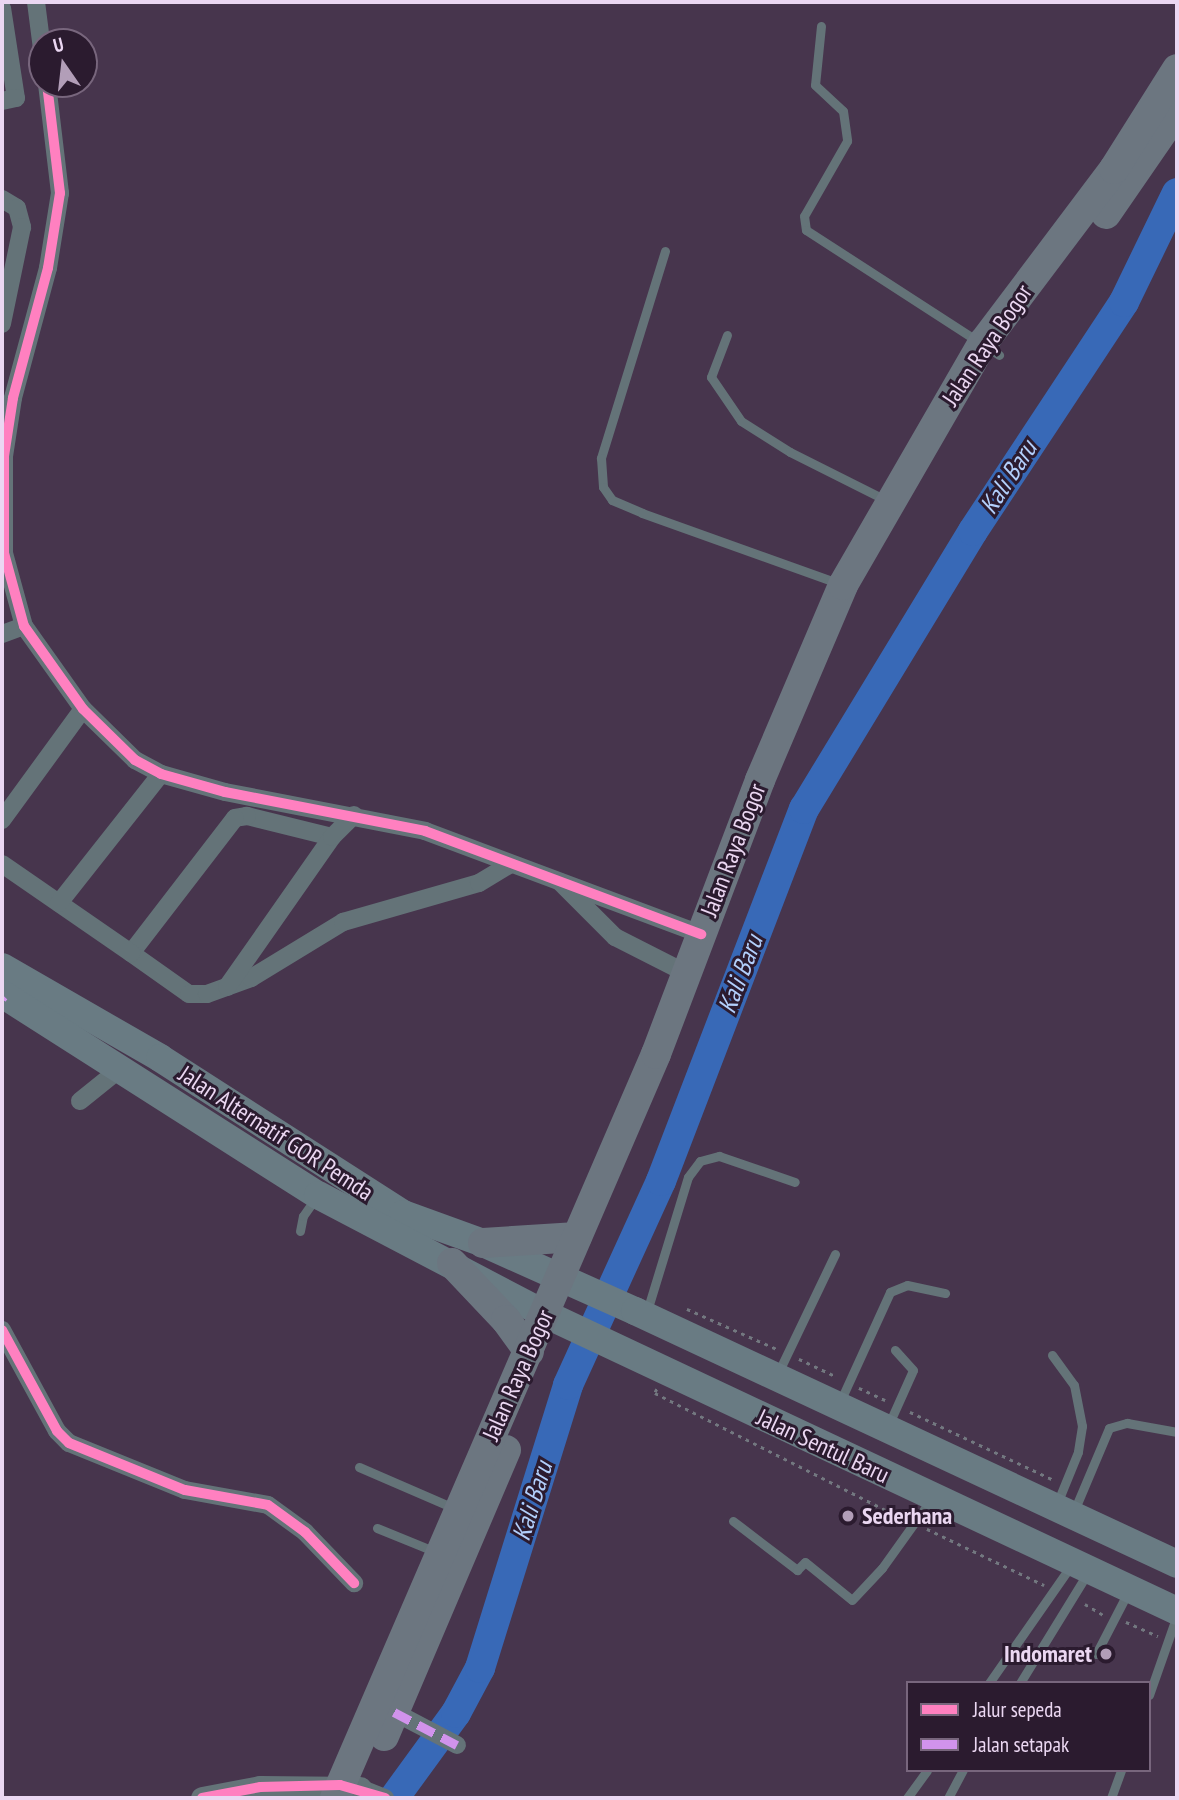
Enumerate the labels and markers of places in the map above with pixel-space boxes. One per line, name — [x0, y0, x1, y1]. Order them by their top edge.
place label: Sederhana — [862, 1502, 952, 1530]
marker: Sederhana — [840, 1508, 856, 1524]
place label: Indomaret — [1004, 1640, 1092, 1668]
marker: Indomaret — [1098, 1646, 1114, 1662]

